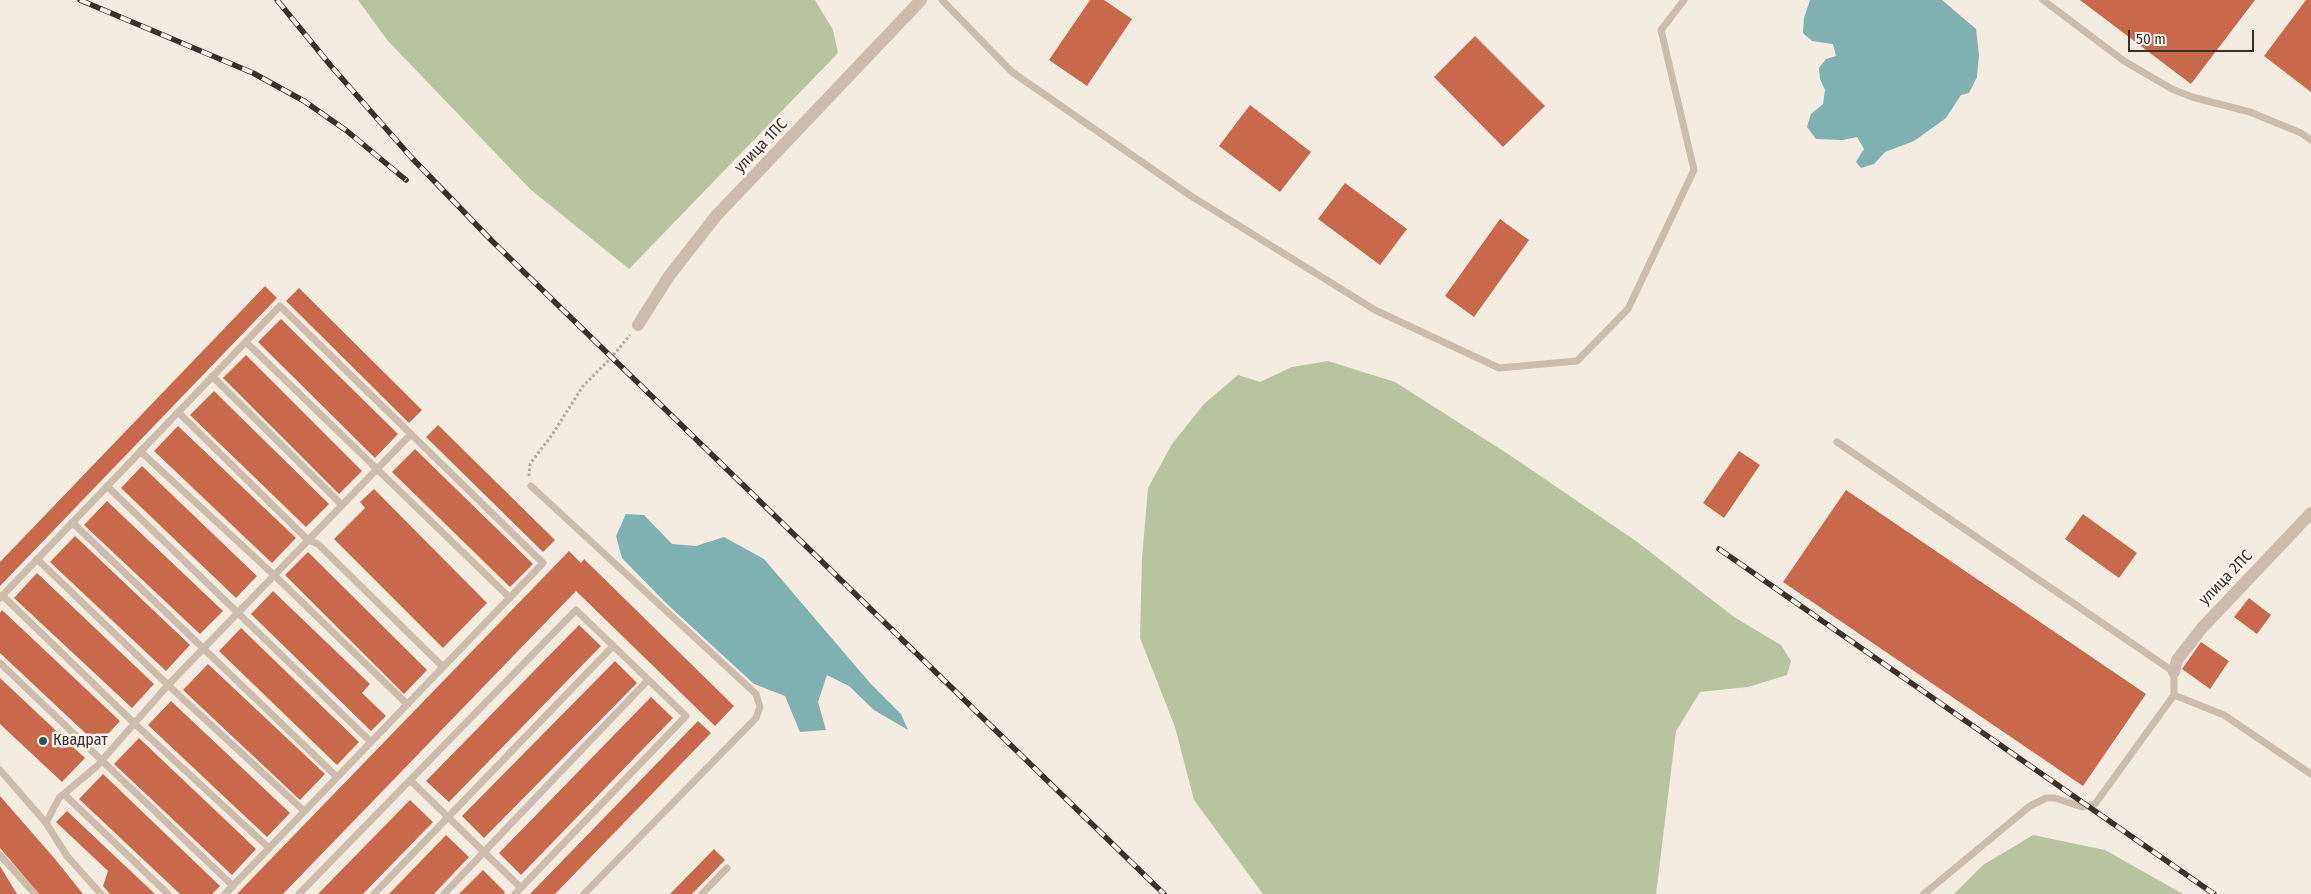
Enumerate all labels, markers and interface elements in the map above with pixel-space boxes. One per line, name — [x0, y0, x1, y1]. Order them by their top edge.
scale bar — [2131, 20, 2257, 52]
text: 50 m — [2136, 30, 2166, 48]
street label: улица 1ПС — [731, 115, 791, 177]
street label: улица 2ПС — [2195, 547, 2257, 609]
place label: Квадрат — [53, 731, 108, 751]
marker: Квадрат — [37, 735, 49, 747]

